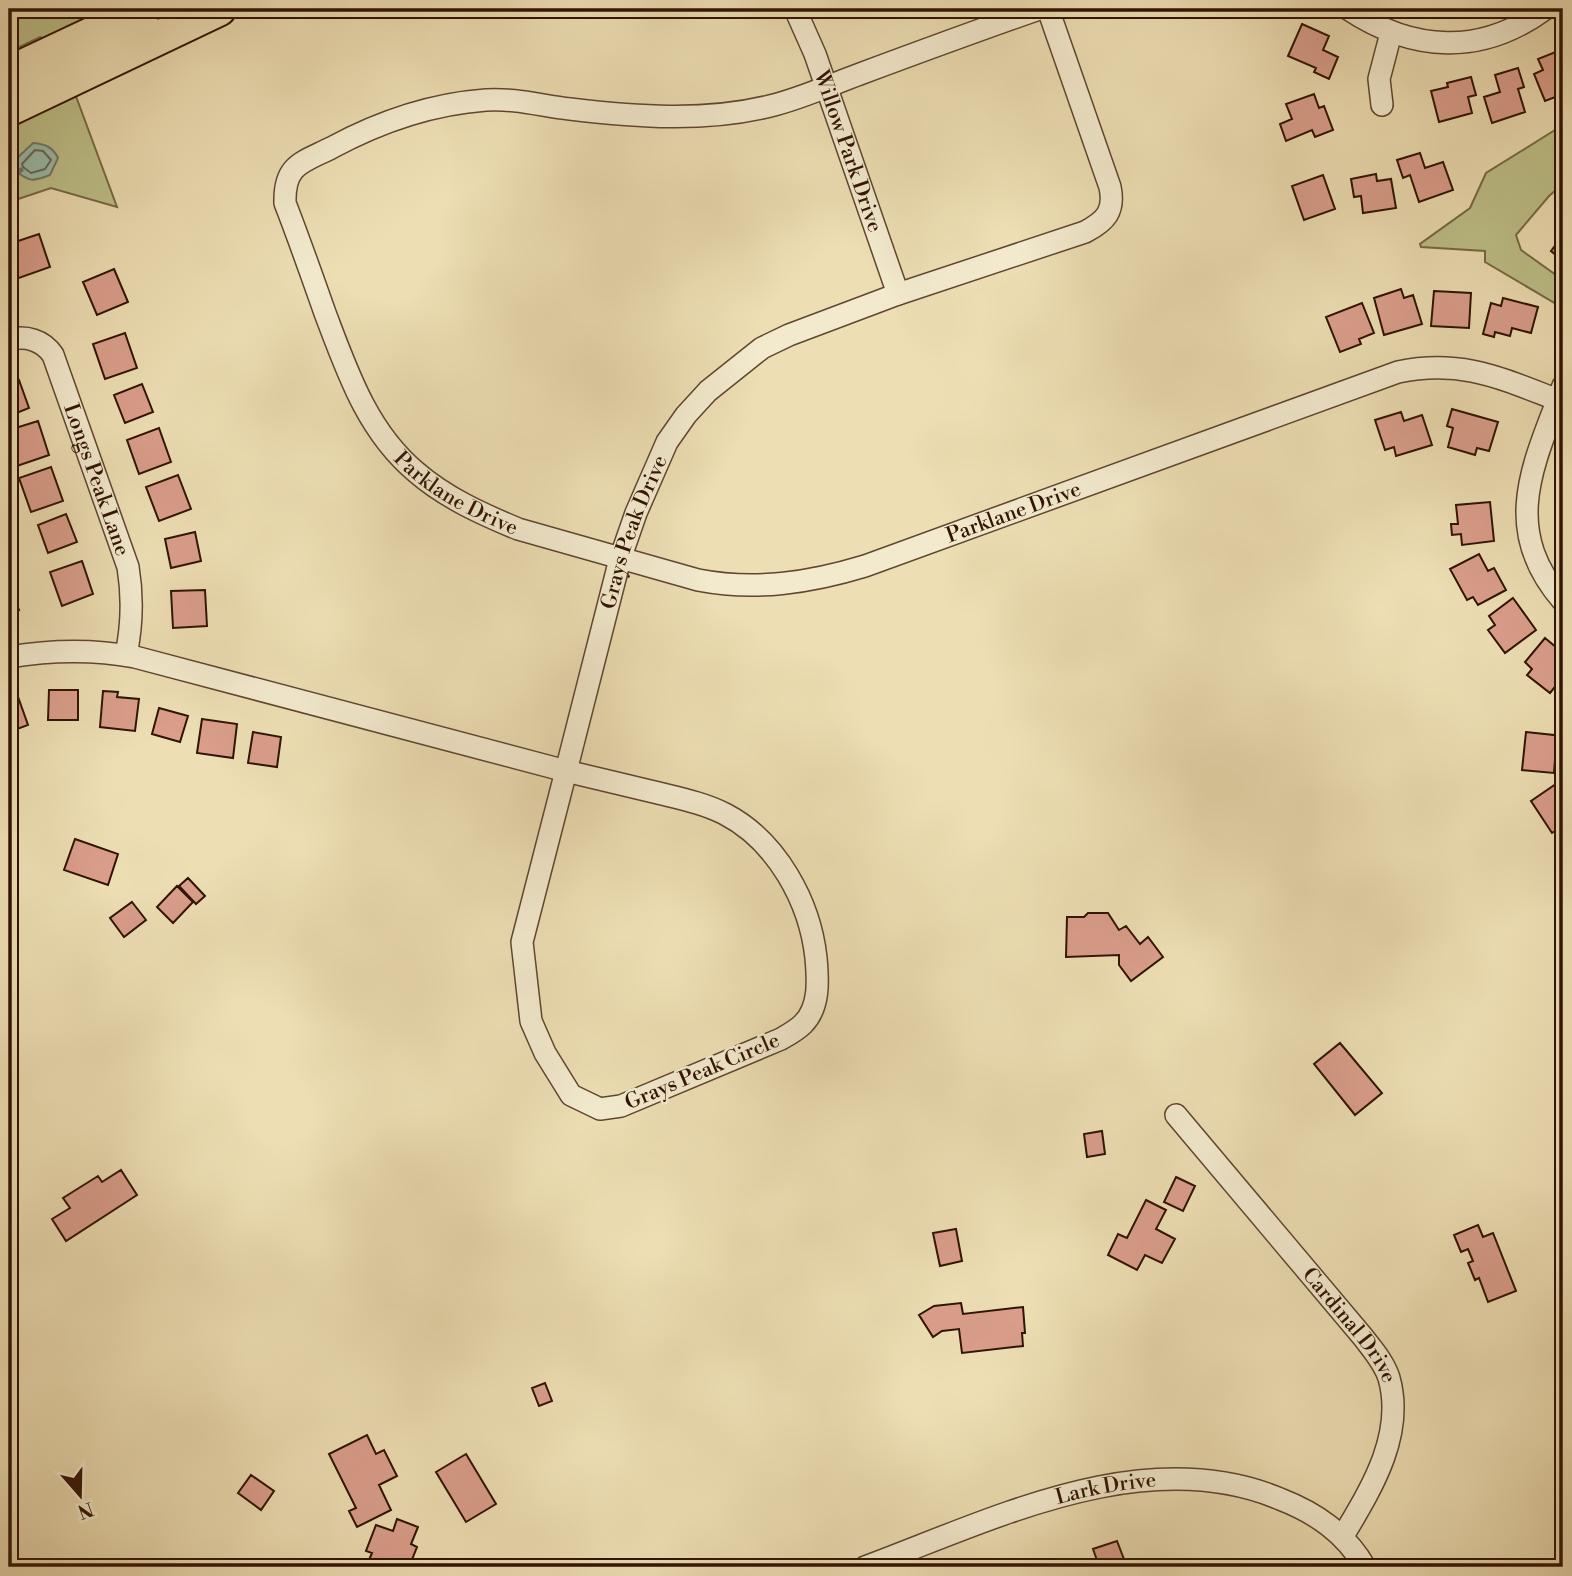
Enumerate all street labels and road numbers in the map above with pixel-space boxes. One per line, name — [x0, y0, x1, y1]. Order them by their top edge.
street label: Willow Park Drive — [807, 66, 888, 236]
street label: Longs Peak Lane — [57, 400, 135, 560]
street label: Parklane Drive — [388, 446, 522, 542]
street label: Grays Peak Drive — [596, 451, 674, 612]
street label: Parklane Drive — [943, 477, 1085, 549]
street label: Grays Peak Circle — [621, 1028, 784, 1116]
street label: Cardinal Drive — [1296, 1262, 1402, 1386]
street label: Lark Drive — [1052, 1468, 1157, 1511]

